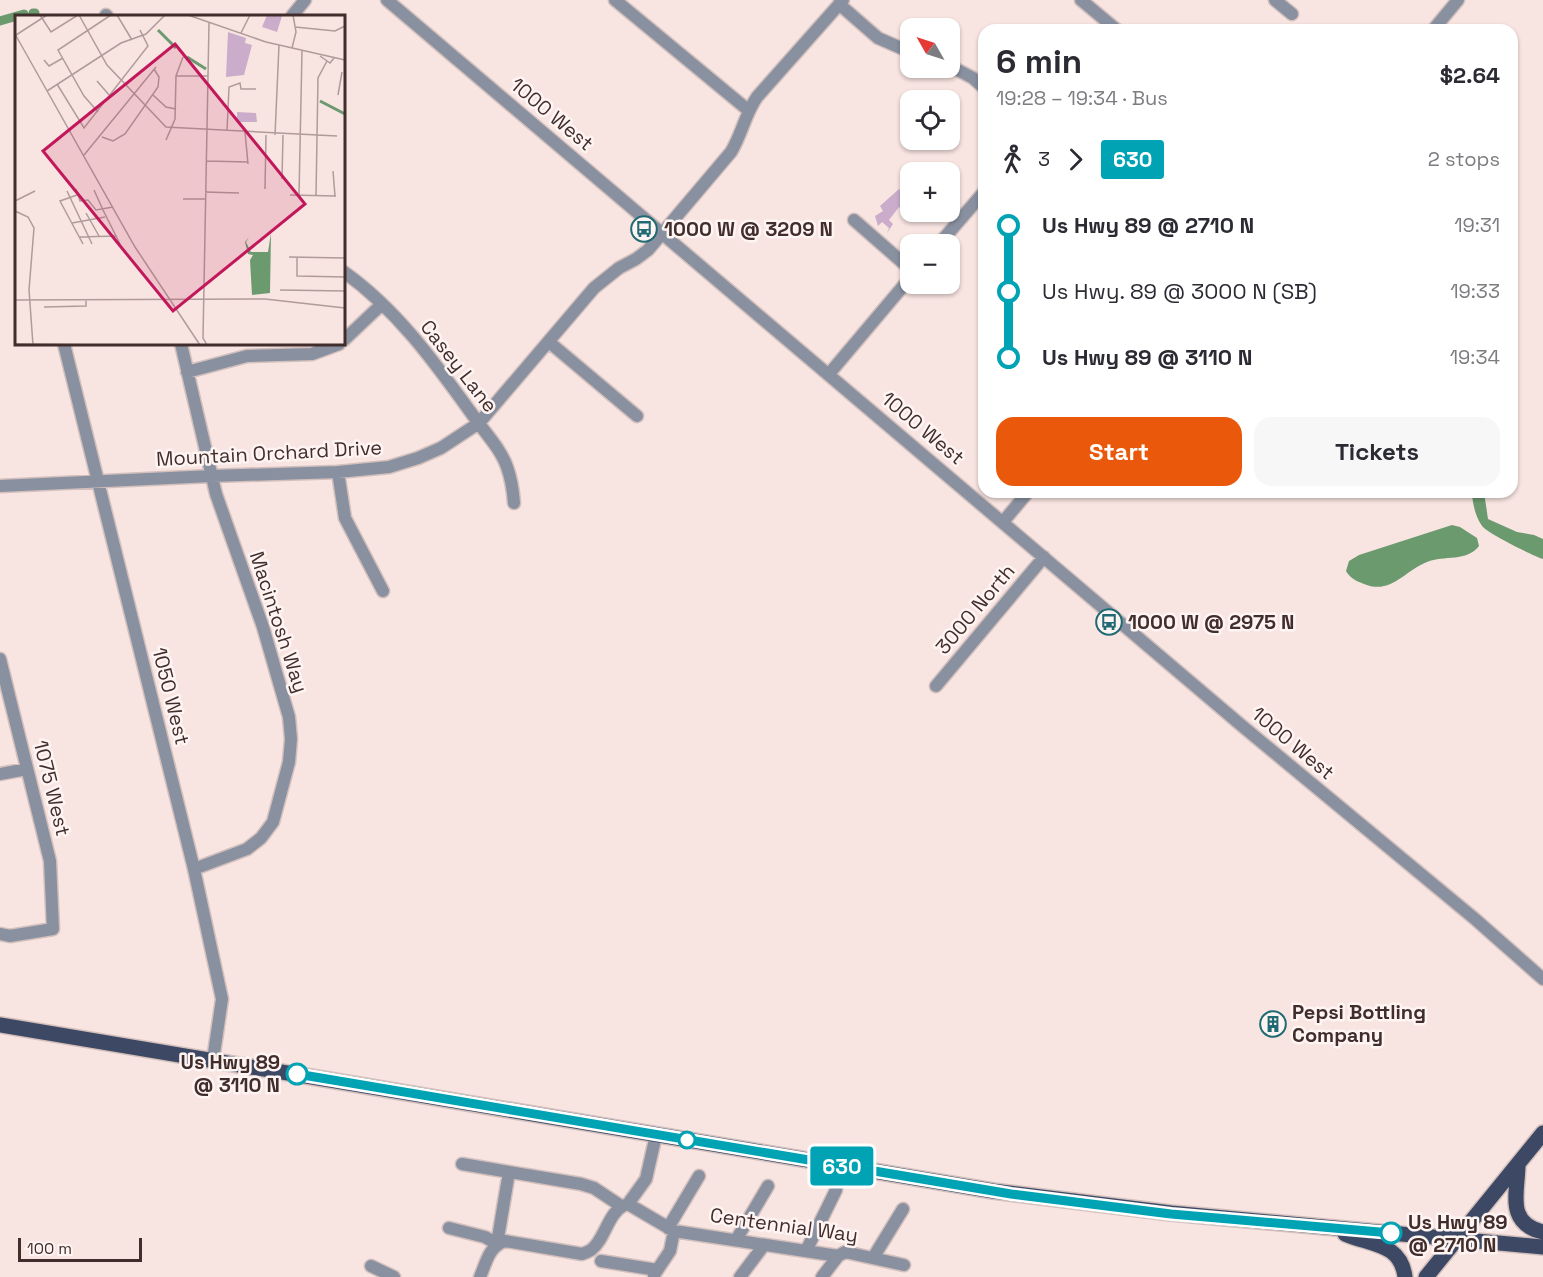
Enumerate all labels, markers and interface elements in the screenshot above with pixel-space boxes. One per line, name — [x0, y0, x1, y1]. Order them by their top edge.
inset map — [15, 15, 345, 345]
north arrow — [900, 18, 960, 78]
map controls — [900, 18, 960, 294]
text: 6 min — [996, 41, 1082, 83]
text: $2.64 — [1440, 61, 1500, 89]
street label: 1000 West — [505, 72, 599, 156]
text: 19:28 – 19:34 · Bus — [996, 85, 1168, 111]
button: locate — [900, 90, 960, 150]
icon: walk — [996, 143, 1029, 176]
icon: forward — [1059, 143, 1092, 176]
text: 3 — [1038, 146, 1050, 172]
text: 630 — [1113, 146, 1152, 173]
text: 2 stops — [1428, 146, 1500, 172]
button: + — [900, 162, 960, 222]
text: Us Hwy 89 @ 2710 N — [1042, 211, 1254, 239]
text: 19:31 — [1454, 212, 1500, 238]
bus stop icon: 1000 W @ 3209 N — [629, 214, 659, 244]
place label: 1000 W @ 3209 N — [664, 216, 833, 242]
button: − — [900, 234, 960, 294]
text: Us Hwy. 89 @ 3000 N (SB) — [1042, 277, 1317, 305]
text: 19:33 — [1450, 278, 1500, 304]
street label: Casey Lane — [415, 314, 503, 418]
text: Us Hwy 89 @ 3110 N — [1042, 343, 1252, 371]
text: 19:34 — [1450, 344, 1500, 370]
street label: 1000 West — [876, 386, 970, 470]
button: Start — [996, 417, 1242, 486]
button: Tickets — [1254, 417, 1500, 486]
street label: Mountain Orchard Drive — [155, 434, 383, 472]
street label: Macintosh Way — [244, 548, 314, 696]
street label: 3000 North — [930, 558, 1020, 660]
bus stop icon: 1000 W @ 2975 N — [1094, 607, 1124, 637]
place label: 1000 W @ 2975 N — [1128, 609, 1294, 635]
street label: 1050 West — [146, 645, 196, 747]
street label: 1000 West — [1246, 701, 1340, 785]
street label: 1075 West — [28, 737, 76, 839]
place label: Pepsi Bottling Company — [1292, 999, 1426, 1048]
building icon: Pepsi Bottling Company — [1258, 1009, 1288, 1039]
place label: Us Hwy 89 @ 3110 N — [180, 1049, 280, 1098]
marker: Us Hwy 89 @ 3110 N — [286, 1063, 308, 1085]
unlabelled marker — [678, 1131, 696, 1149]
line badge: 630 — [808, 1146, 876, 1186]
text: 630 — [822, 1153, 862, 1180]
street label: Centennial Way — [708, 1202, 860, 1248]
place label: Us Hwy 89 @ 2710 N — [1408, 1209, 1508, 1258]
marker: Us Hwy 89 @ 2710 N — [1380, 1222, 1402, 1244]
scale bar — [18, 1235, 142, 1262]
text: 100 m — [27, 1238, 72, 1259]

